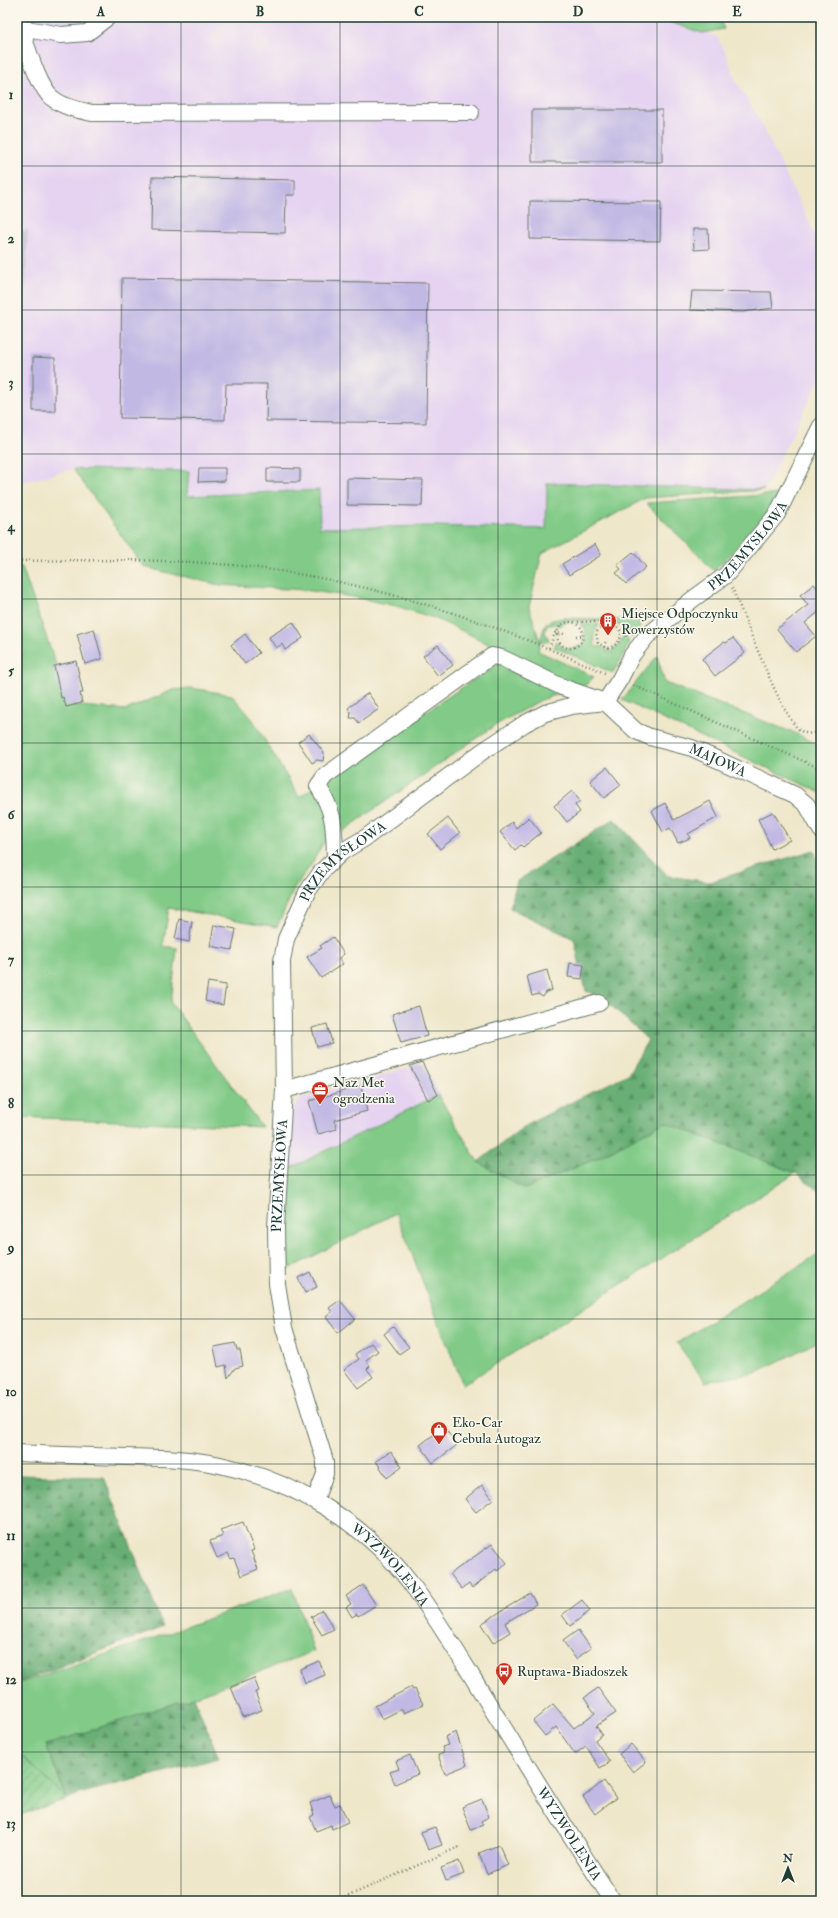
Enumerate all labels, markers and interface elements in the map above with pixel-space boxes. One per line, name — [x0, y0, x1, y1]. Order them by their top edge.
text: A — [96, 4, 106, 20]
text: B — [256, 4, 264, 20]
text: C — [414, 4, 424, 20]
text: D — [573, 4, 584, 20]
text: E — [732, 4, 742, 20]
text: 1 — [9, 87, 14, 103]
text: 2 — [8, 231, 15, 247]
text: 3 — [9, 375, 14, 391]
street label: PRZEMYSŁOWA — [704, 498, 791, 594]
text: 4 — [6, 519, 15, 535]
place label: Miejsce Odpoczynku Rowerzystów — [621, 605, 738, 639]
building icon: Miejsce Odpoczynku Rowerzystów — [598, 611, 618, 636]
text: 5 — [8, 663, 14, 679]
street label: MAJOWA — [687, 739, 749, 780]
text: 6 — [8, 807, 16, 823]
street label: PRZEMYSŁOWA — [295, 817, 389, 904]
text: 7 — [8, 952, 15, 968]
place label: Naz Met ogrodzenia — [333, 1074, 395, 1107]
office icon: Naz Met ogrodzenia — [310, 1080, 330, 1105]
text: 8 — [8, 1096, 14, 1112]
street label: PRZEMYSŁOWA — [267, 1118, 291, 1232]
text: 9 — [6, 1240, 15, 1256]
text: 10 — [5, 1384, 17, 1400]
place label: Eko-Car Cebula Autogaz — [452, 1414, 541, 1447]
shop icon: Eko-Car Cebula Autogaz — [429, 1420, 449, 1445]
street label: WYZWOLENIA — [347, 1519, 433, 1609]
text: 11 — [6, 1528, 16, 1544]
bus stop icon: Ruptawa-Biadoszek — [494, 1661, 514, 1686]
place label: Ruptawa-Biadoszek — [517, 1663, 628, 1681]
text: 12 — [5, 1672, 17, 1688]
street label: WYZWOLENIA — [533, 1783, 606, 1883]
text: 13 — [6, 1816, 16, 1832]
north arrow — [768, 1848, 808, 1888]
text: N — [782, 1852, 794, 1865]

